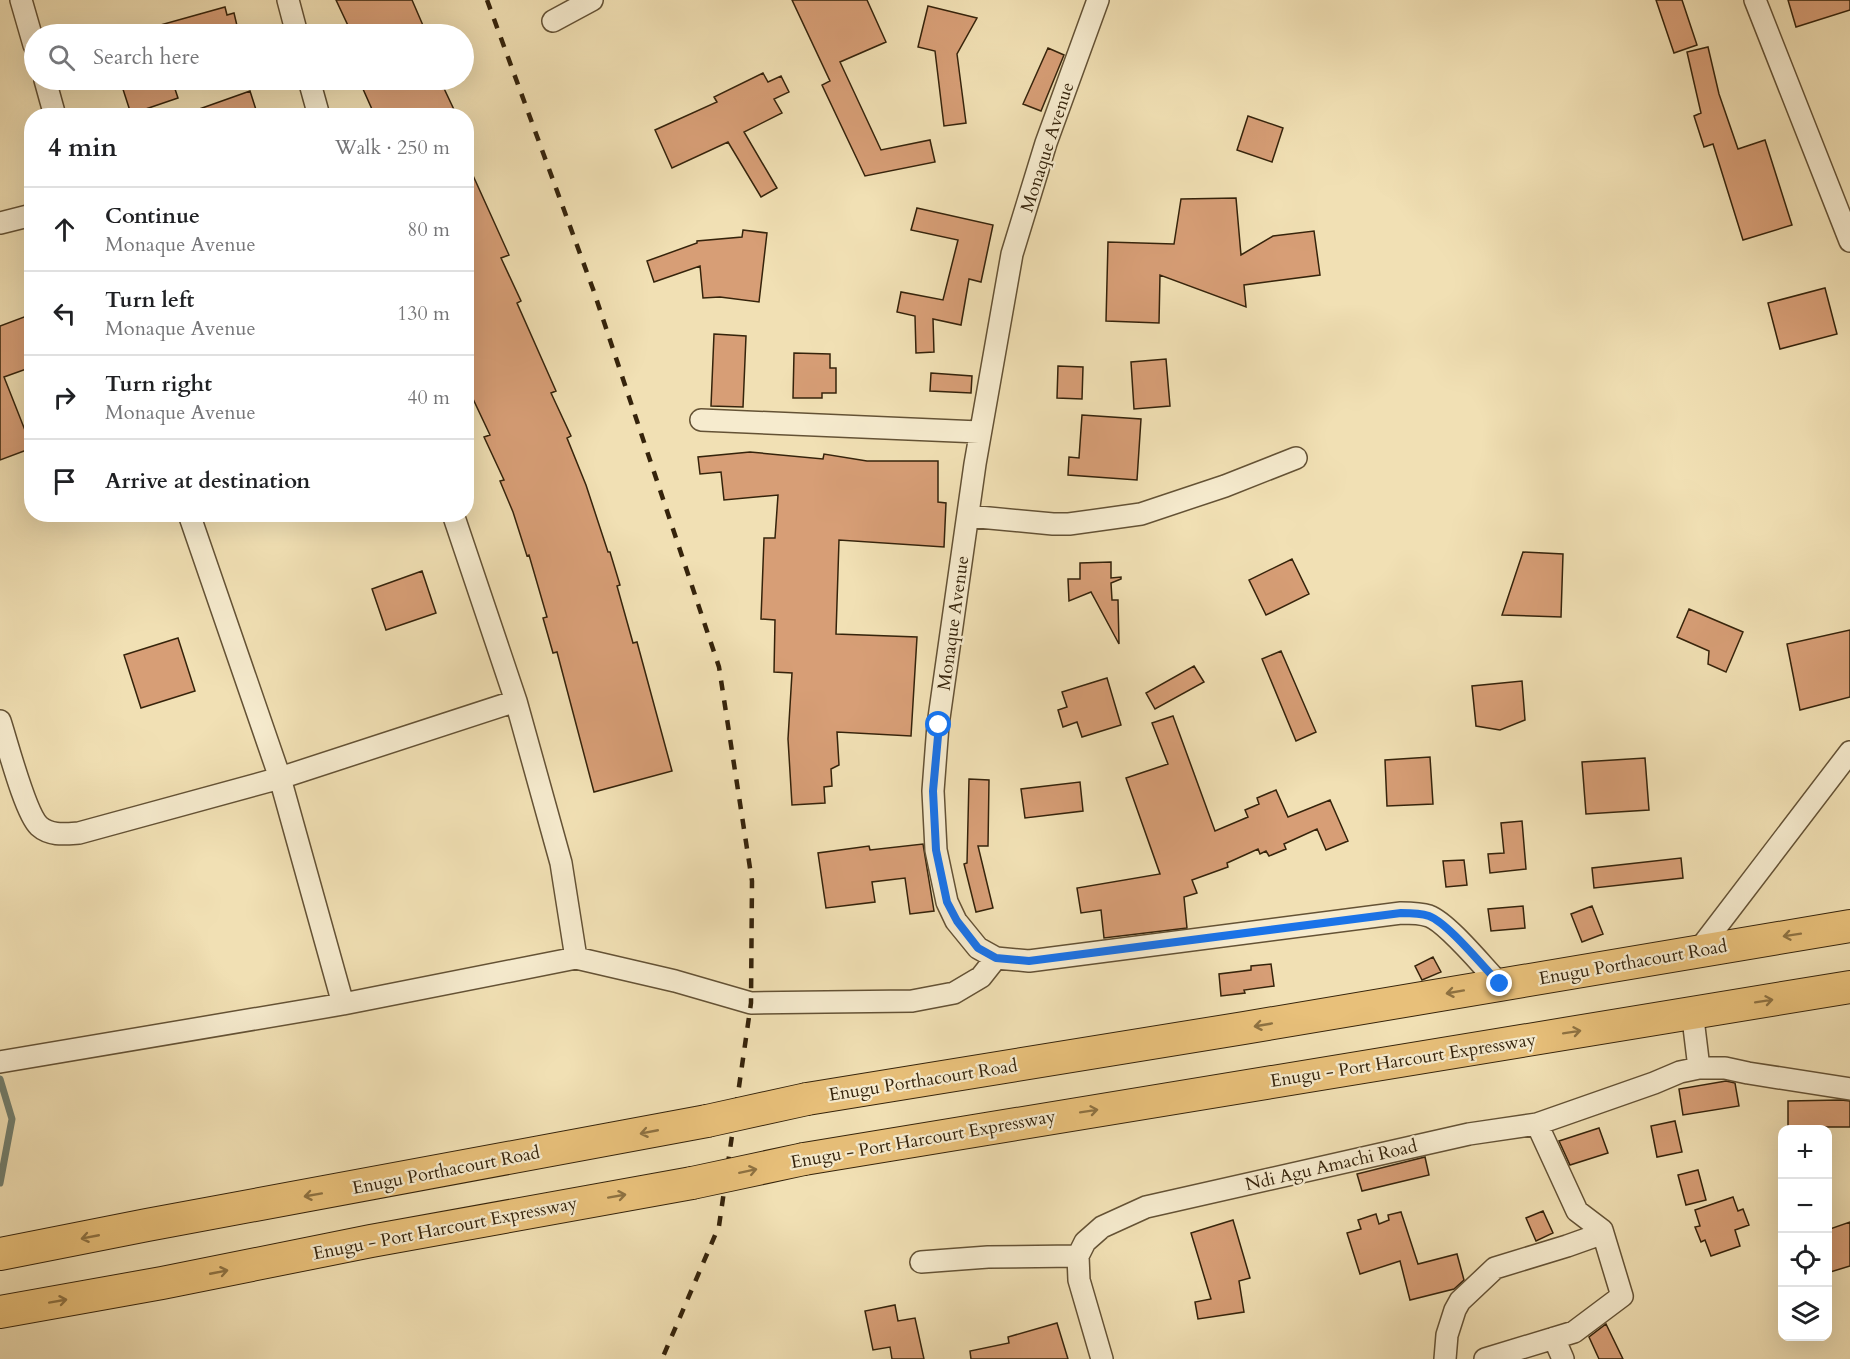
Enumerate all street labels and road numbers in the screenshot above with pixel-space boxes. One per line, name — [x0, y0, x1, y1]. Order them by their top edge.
street label: Monaque Avenue — [1015, 79, 1080, 215]
street label: Monaque Avenue — [932, 554, 975, 692]
street label: Enugu Porthacourt Road — [1537, 934, 1730, 991]
street label: Enugu - Port Harcourt Expressway — [1268, 1027, 1538, 1094]
street label: Enugu Porthacourt Road — [827, 1053, 1020, 1108]
street label: Enugu - Port Harcourt Expressway — [789, 1104, 1058, 1175]
street label: Ndi Agu Amachi Road — [1243, 1133, 1420, 1197]
street label: Enugu Porthacourt Road — [350, 1140, 543, 1201]
street label: Enugu - Port Harcourt Expressway — [311, 1190, 580, 1266]

